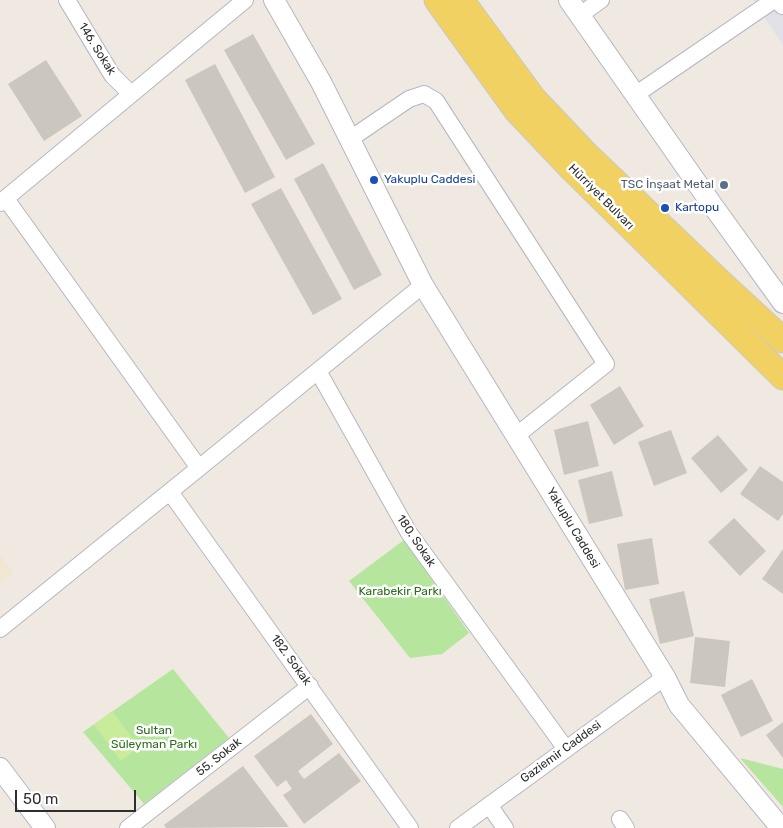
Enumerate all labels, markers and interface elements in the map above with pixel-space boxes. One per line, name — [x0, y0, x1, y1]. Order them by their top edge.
street label: 146. Sokak — [75, 20, 119, 78]
street label: Hürriyet Bulvarı — [565, 161, 637, 233]
place label: Yakuplu Caddesi — [384, 173, 475, 187]
marker: Yakuplu Caddesi — [368, 174, 380, 186]
place label: TSC İnşaat Metal — [621, 178, 714, 192]
marker: TSC İnşaat Metal — [718, 179, 730, 191]
place label: Kartopu — [675, 201, 719, 215]
marker: Kartopu — [659, 202, 671, 214]
street label: Yakuplu Caddesi — [543, 485, 603, 571]
street label: 180. Sokak — [393, 512, 439, 570]
park label: Karabekir Parkı — [358, 585, 442, 599]
street label: 182. Sokak — [268, 632, 314, 688]
street label: Gaziemir Caddesi — [518, 718, 604, 786]
park label: Sultan Süleyman Parkı — [111, 724, 197, 752]
street label: 55. Sokak — [194, 735, 244, 779]
scale bar — [18, 780, 139, 812]
text: 50 m — [23, 790, 58, 808]

